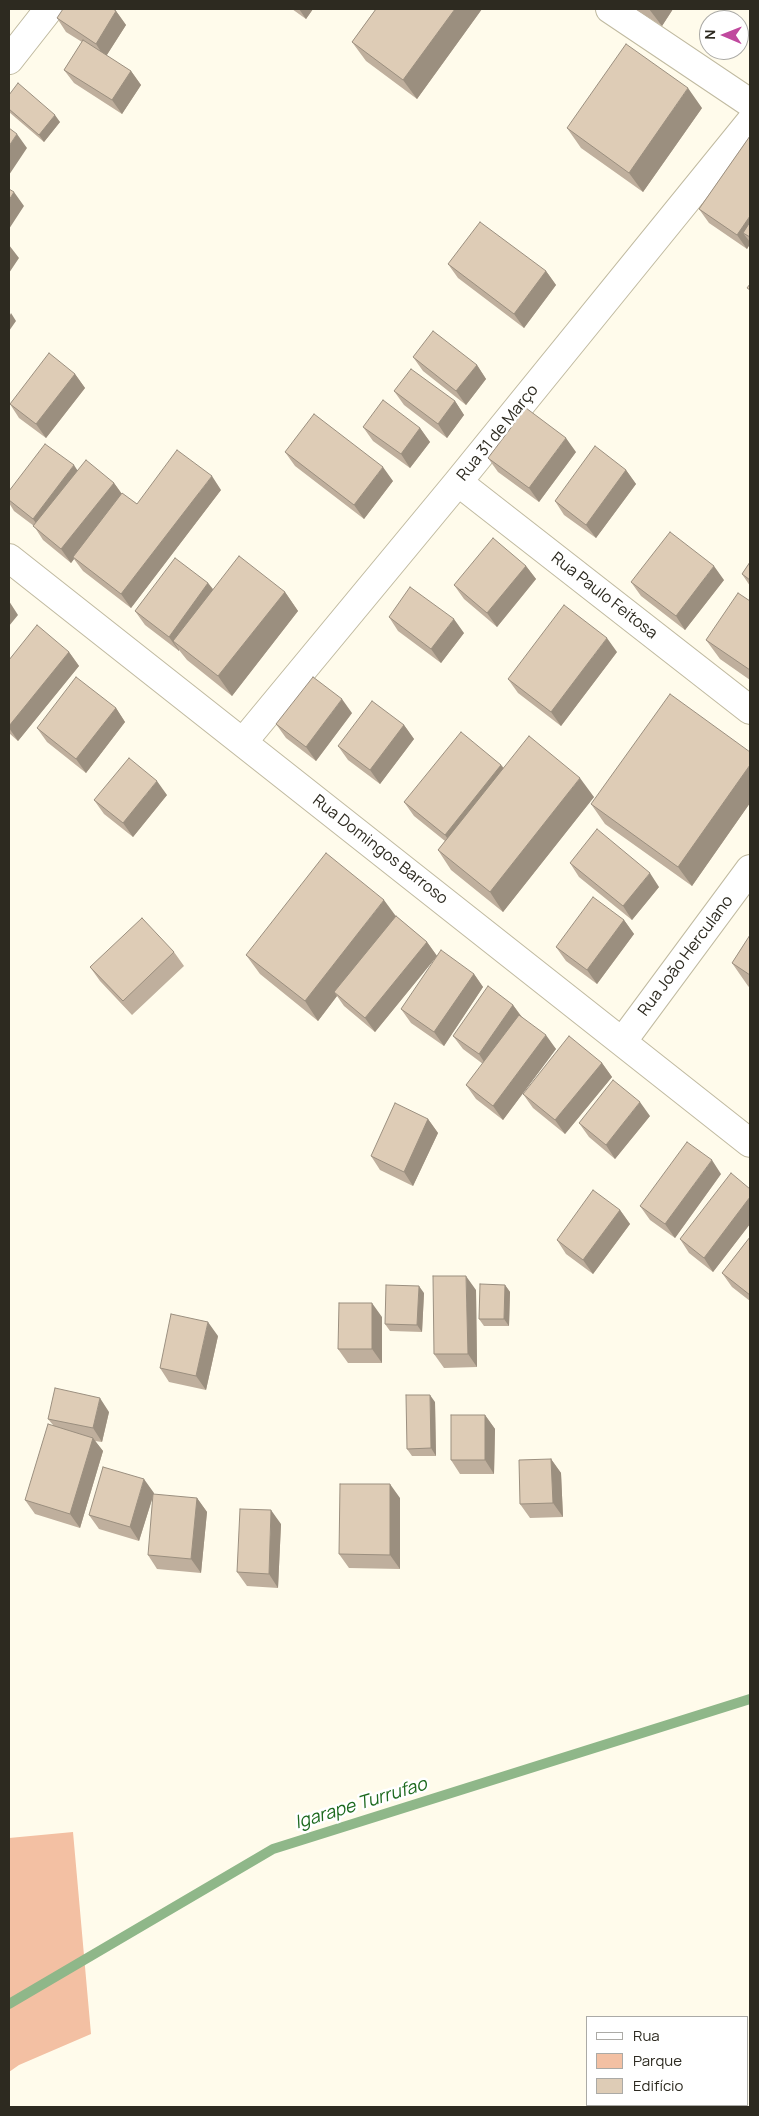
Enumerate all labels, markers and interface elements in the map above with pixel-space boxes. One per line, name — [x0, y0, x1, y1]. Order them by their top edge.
north arrow — [699, 10, 749, 60]
text: N — [700, 30, 719, 40]
street label: Rua 31 de Março — [453, 381, 543, 485]
street label: Rua Paulo Feitosa — [547, 549, 661, 643]
street label: Rua Domingos Barroso — [308, 791, 452, 909]
street label: Rua João Herculano — [634, 892, 738, 1020]
water label: Igarape Turrufao — [292, 1774, 430, 1834]
legend — [586, 2016, 749, 2106]
text: Rua — [633, 2025, 660, 2046]
text: Parque — [633, 2050, 682, 2071]
text: Edifício — [633, 2075, 683, 2096]

